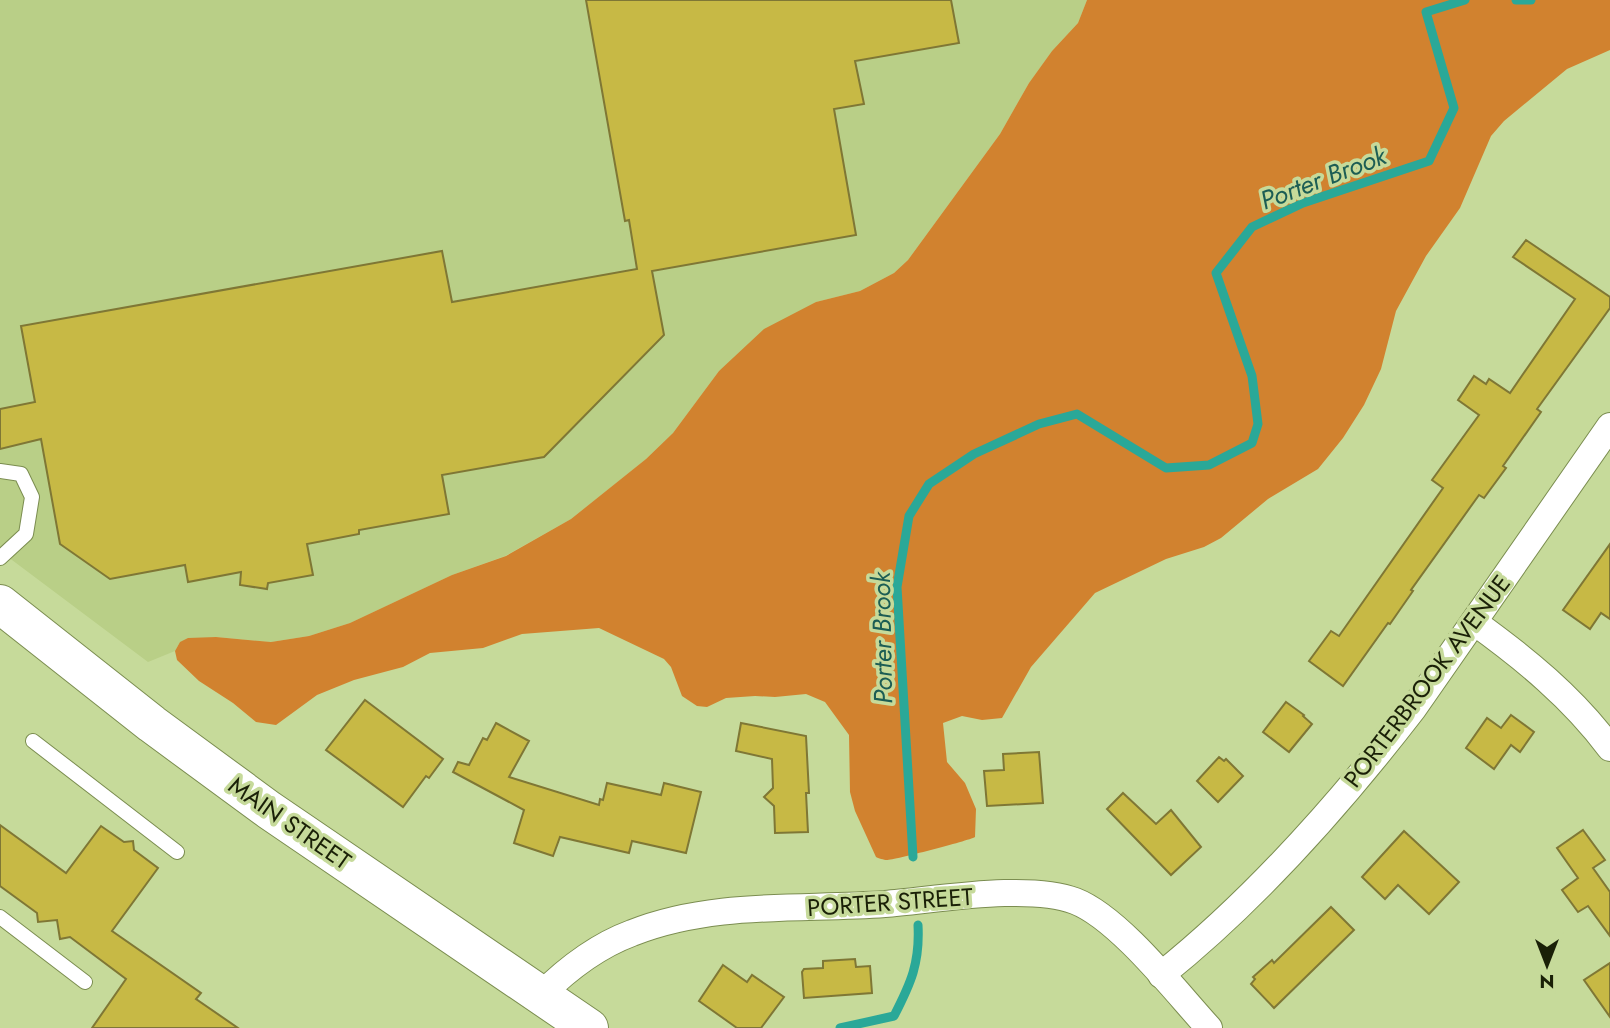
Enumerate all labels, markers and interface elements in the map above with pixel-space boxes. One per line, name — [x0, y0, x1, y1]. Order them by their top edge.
water label: Porter Brook — [1255, 136, 1393, 219]
street label: PORTERBROOK AVENUE — [1335, 567, 1519, 795]
water label: Porter Brook — [862, 570, 902, 704]
street label: MAIN STREET — [222, 768, 358, 878]
street label: PORTER STREET — [806, 879, 974, 925]
north arrow — [1512, 930, 1582, 1000]
text: N — [1539, 968, 1555, 995]

